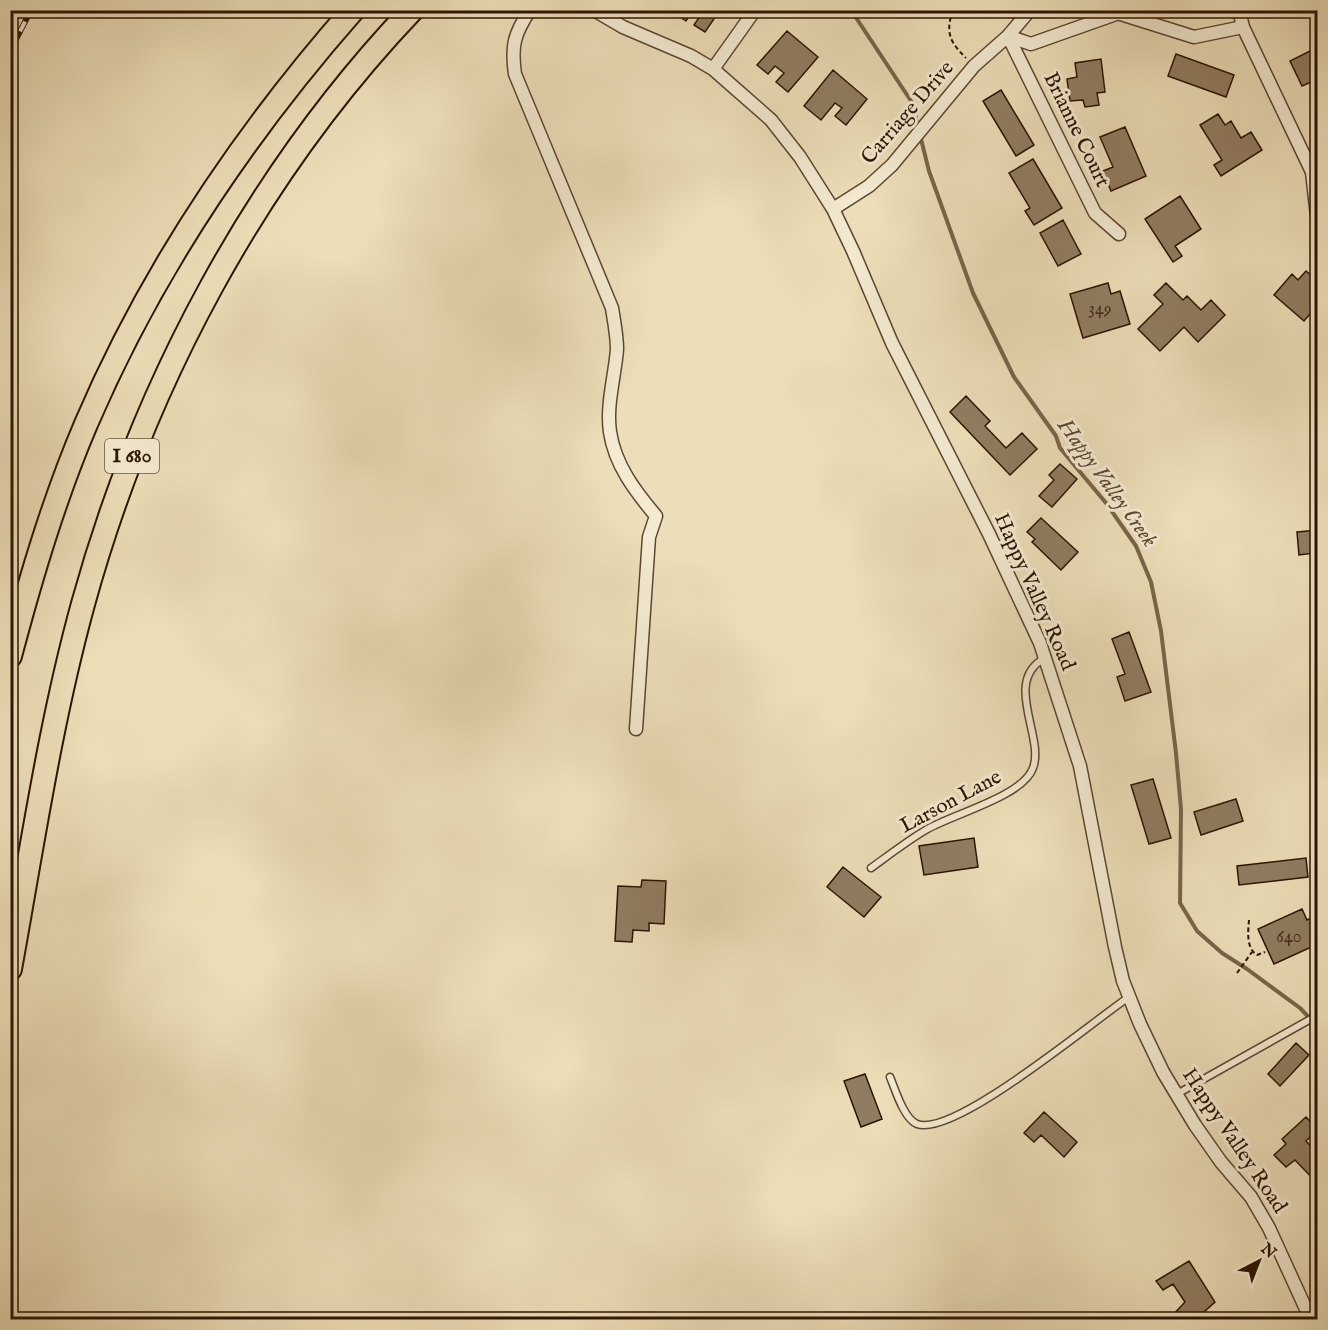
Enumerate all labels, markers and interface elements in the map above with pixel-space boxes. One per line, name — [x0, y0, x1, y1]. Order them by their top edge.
street label: Carriage Drive — [856, 55, 961, 170]
street label: Brianne Court — [1036, 68, 1116, 192]
house number: 349 — [1088, 298, 1112, 321]
water label: Happy Valley Creek — [1050, 412, 1163, 553]
road number: I 680 — [105, 439, 159, 473]
street label: Happy Valley Road — [987, 509, 1081, 676]
street label: Larson Lane — [896, 764, 1007, 840]
house number: 640 — [1276, 926, 1302, 949]
street label: Happy Valley Road — [1175, 1063, 1293, 1219]
north arrow — [1229, 1231, 1289, 1291]
text: N — [1255, 1239, 1280, 1264]

